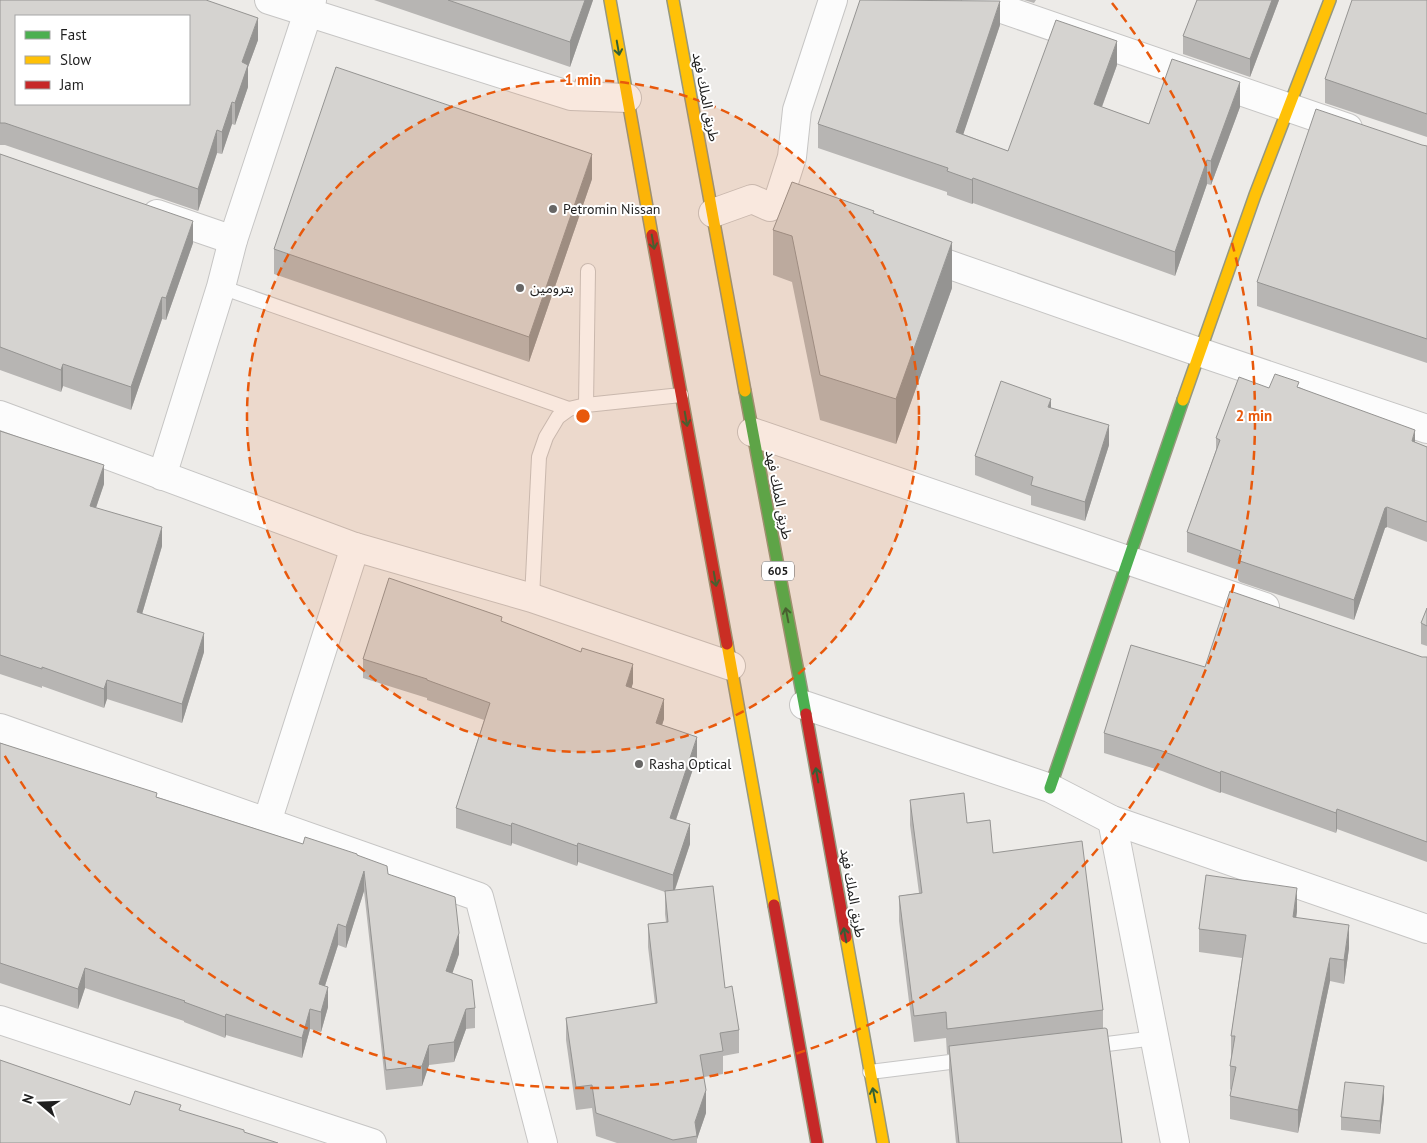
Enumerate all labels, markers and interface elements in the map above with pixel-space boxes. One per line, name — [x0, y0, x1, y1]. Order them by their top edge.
legend — [15, 15, 190, 105]
text: Fast — [60, 25, 87, 44]
one-way arrow — [614, 40, 624, 56]
text: Slow — [60, 50, 91, 69]
street label: طريق الملك فهد — [688, 51, 723, 143]
text: 1 min — [565, 70, 601, 89]
text: Jam — [59, 75, 84, 94]
place label: Petromin Nissan — [563, 200, 661, 218]
marker: Petromin Nissan — [547, 203, 559, 215]
one-way arrow — [649, 234, 659, 250]
place label: بترومين — [530, 279, 574, 297]
marker: بترومين — [514, 282, 526, 294]
text: 2 min — [1236, 406, 1272, 425]
centre of rings — [574, 407, 592, 425]
one-way arrow — [681, 411, 691, 427]
street label: طريق الملك فهد — [761, 449, 796, 541]
road number: 605 — [762, 562, 794, 580]
one-way arrow — [711, 571, 721, 587]
one-way arrow — [782, 608, 791, 624]
place label: Rasha Optical — [649, 755, 731, 773]
marker: Rasha Optical — [633, 758, 645, 770]
one-way arrow — [811, 768, 821, 784]
street label: طريق الملك فهد — [835, 847, 870, 939]
one-way arrow — [840, 928, 850, 944]
north arrow — [15, 1078, 65, 1128]
one-way arrow — [869, 1087, 878, 1103]
text: N — [18, 1091, 38, 1106]

